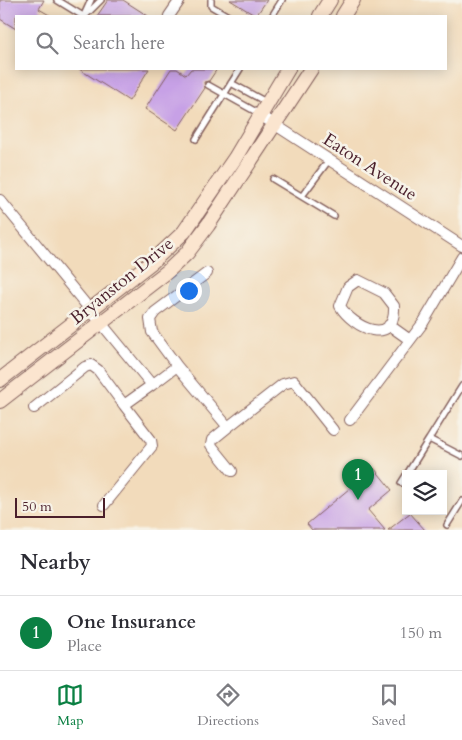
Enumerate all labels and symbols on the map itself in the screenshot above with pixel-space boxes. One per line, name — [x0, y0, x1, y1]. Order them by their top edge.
street label: Eaton Avenue — [318, 127, 422, 207]
street label: Bryanston Drive — [65, 232, 179, 330]
your location — [176, 278, 202, 304]
pin: 1 — [342, 459, 374, 500]
scale bar — [15, 495, 105, 518]

